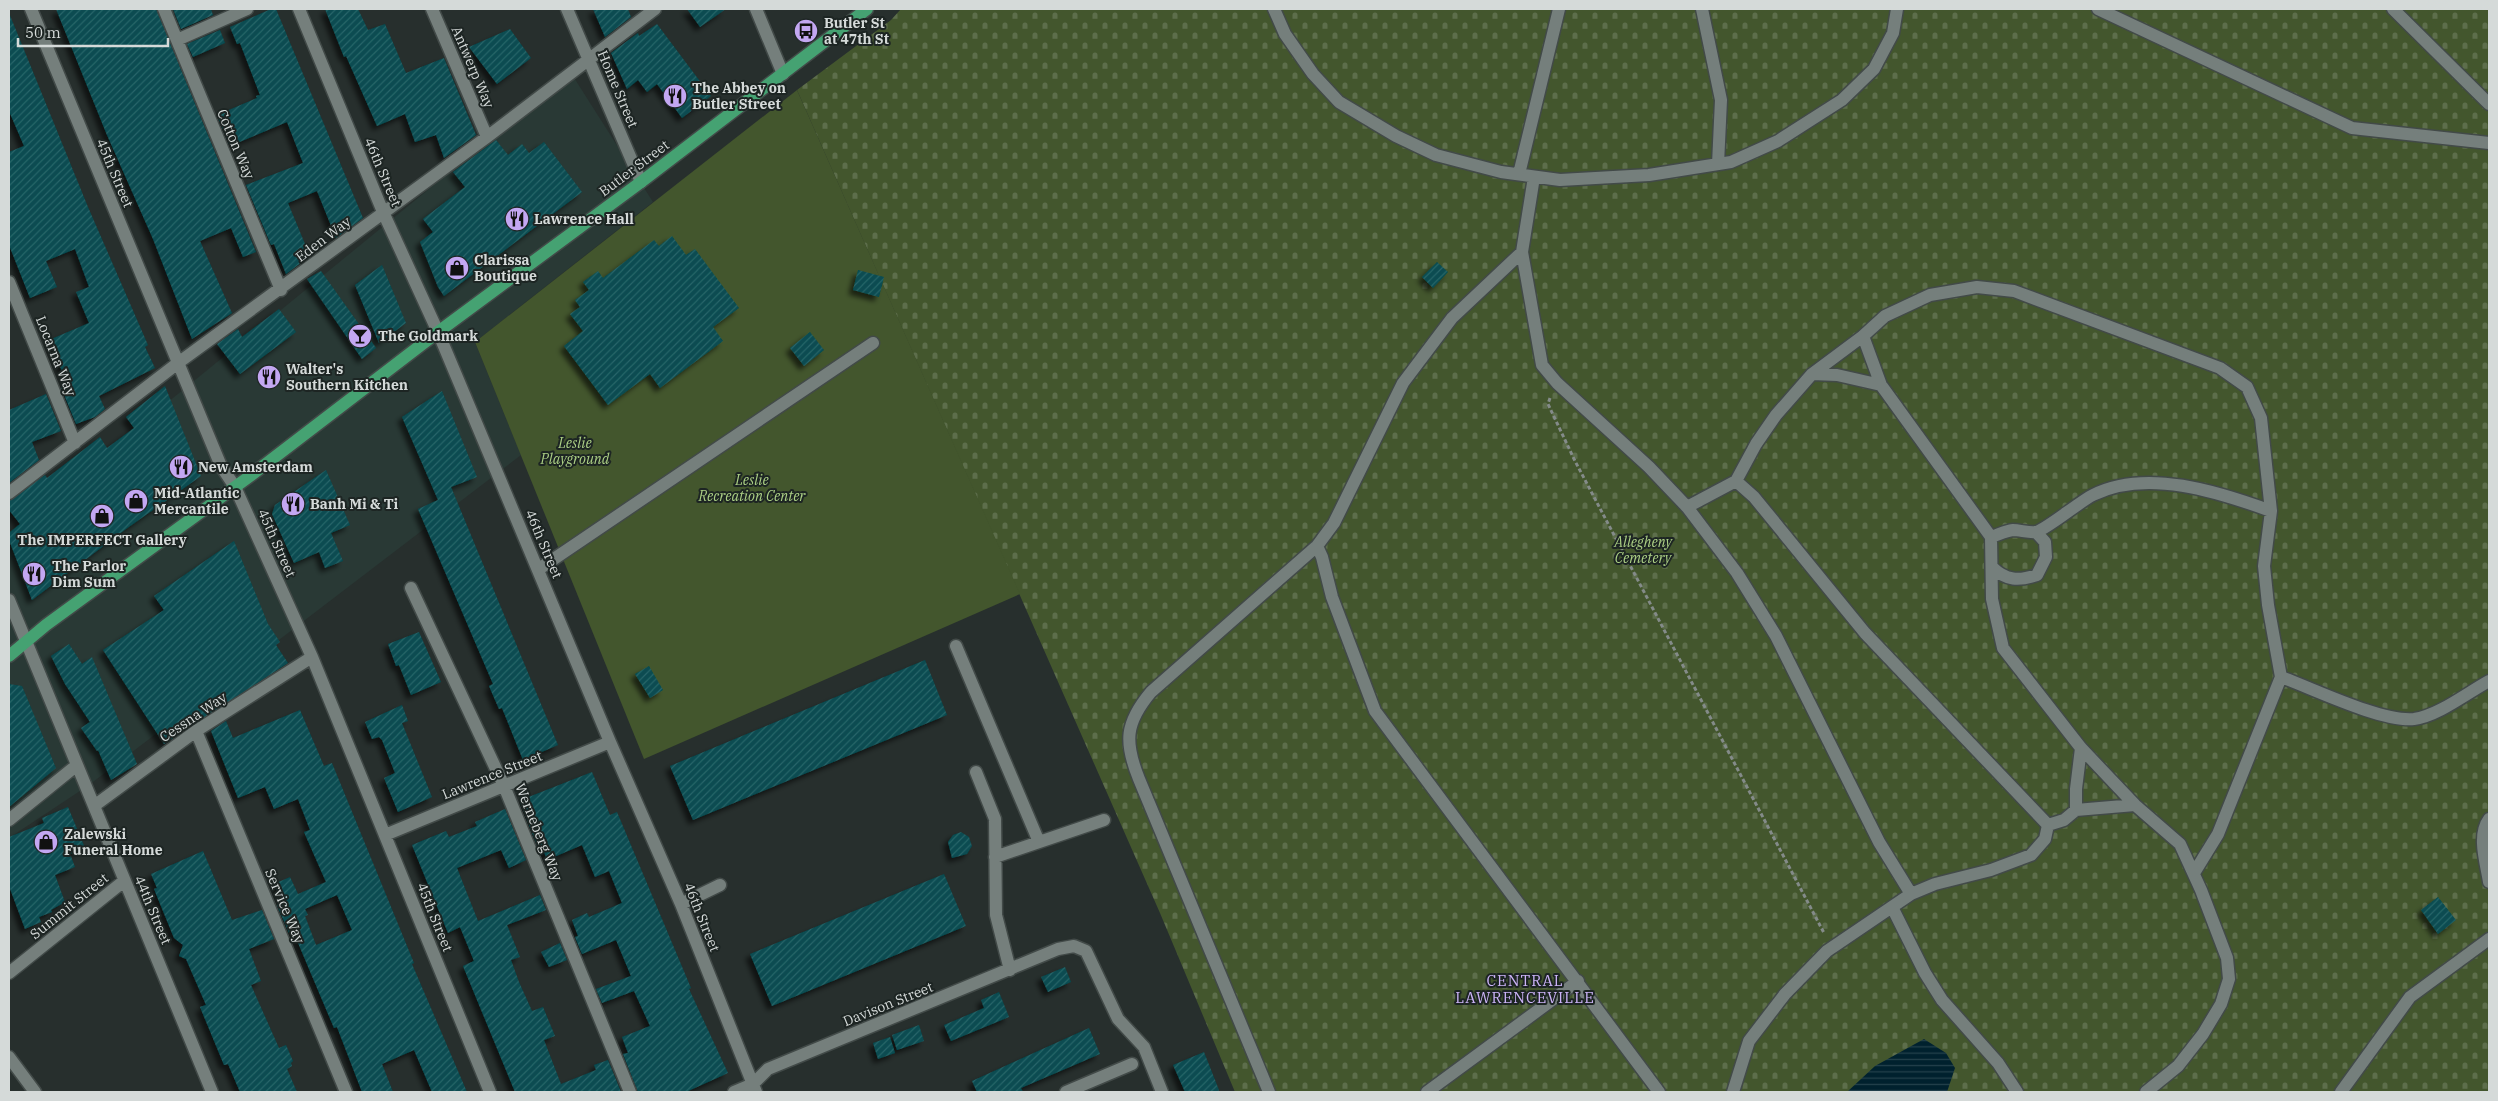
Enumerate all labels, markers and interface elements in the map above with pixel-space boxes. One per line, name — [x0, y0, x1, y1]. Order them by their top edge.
place label: Butler St at 47th St — [824, 14, 889, 48]
scale bar — [18, 15, 168, 47]
bus stop icon: Butler St at 47th St — [793, 18, 819, 44]
text: 50 m — [25, 23, 61, 42]
street label: Antwerp Way — [448, 23, 499, 111]
street label: Home Street — [594, 48, 642, 130]
place label: The Abbey on Butler Street — [692, 79, 786, 113]
restaurant icon: The Abbey on Butler Street — [662, 83, 688, 109]
street label: Cotton Way — [213, 106, 259, 182]
street label: 46th Street — [360, 135, 406, 209]
street label: 45th Street — [92, 136, 138, 210]
street label: Butler Street — [595, 136, 673, 200]
restaurant icon: Lawrence Hall — [504, 206, 530, 232]
place label: Lawrence Hall — [534, 210, 634, 228]
street label: Eden Way — [292, 212, 355, 266]
place label: Clarissa Boutique — [474, 251, 537, 285]
shop icon: Clarissa Boutique — [444, 255, 470, 281]
street label: Locarna Way — [32, 313, 80, 399]
bar icon: The Goldmark — [347, 323, 373, 349]
place label: The Goldmark — [378, 327, 478, 345]
place label: Walter's Southern Kitchen — [286, 360, 408, 394]
restaurant icon: Walter's Southern Kitchen — [256, 364, 282, 390]
park label: Leslie Playground — [540, 434, 610, 468]
restaurant icon: New Amsterdam — [168, 454, 194, 480]
place label: New Amsterdam — [198, 458, 313, 476]
park label: Leslie Recreation Center — [697, 471, 806, 505]
place label: Mid-Atlantic Mercantile — [154, 484, 240, 518]
shop icon: Mid-Atlantic Mercantile — [123, 488, 149, 514]
restaurant icon: Banh Mi & Ti — [280, 491, 306, 517]
place label: Banh Mi & Ti — [310, 495, 399, 513]
shop icon: The IMPERFECT Gallery — [89, 503, 115, 529]
street label: 45th Street — [254, 506, 300, 580]
street label: 46th Street — [521, 507, 567, 581]
place label: The IMPERFECT Gallery — [17, 531, 187, 549]
park label: Allegheny Cemetery — [1613, 533, 1673, 567]
place label: The Parlor Dim Sum — [52, 557, 126, 591]
restaurant icon: The Parlor Dim Sum — [21, 561, 47, 587]
street label: Cessna Way — [156, 688, 231, 746]
street label: Lawrence Street — [439, 747, 545, 803]
street label: Werneberg Way — [511, 780, 567, 884]
place label: Zalewski Funeral Home — [64, 825, 163, 859]
shop icon: Zalewski Funeral Home — [33, 829, 59, 855]
street label: Service Way — [261, 866, 309, 947]
street label: Summit Street — [26, 869, 112, 943]
street label: 44th Street — [130, 873, 176, 947]
street label: 45th Street — [413, 880, 457, 954]
street label: 46th Street — [680, 880, 724, 954]
district label: CENTRAL LAWRENCEVILLE — [1455, 971, 1595, 1007]
street label: Davison Street — [840, 978, 936, 1030]

